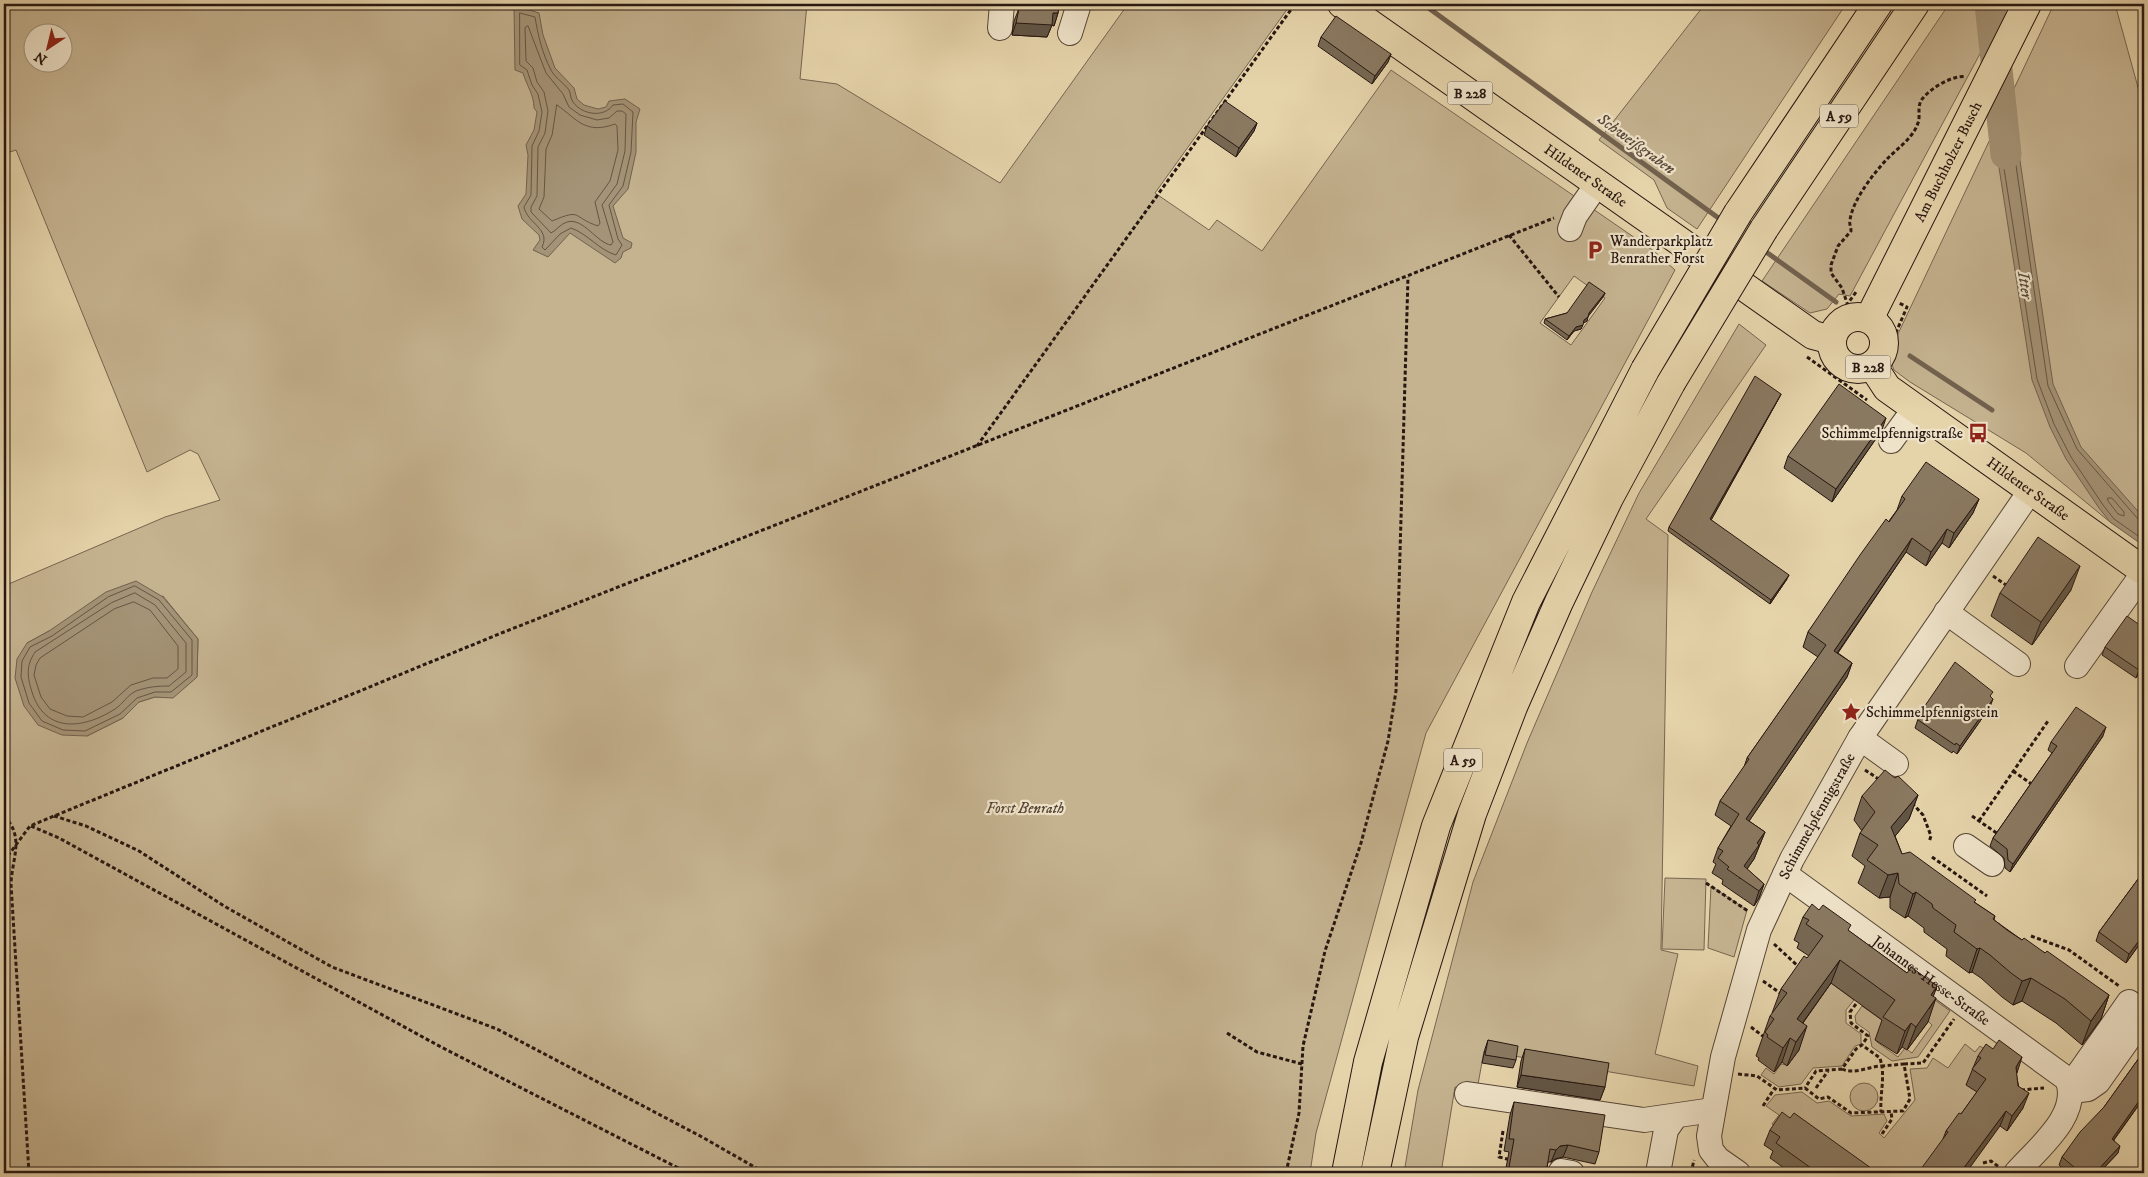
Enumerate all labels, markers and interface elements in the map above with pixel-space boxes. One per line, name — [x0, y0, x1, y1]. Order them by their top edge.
north arrow — [22, 22, 72, 72]
text: N — [31, 47, 51, 69]
road number: B 228 — [1448, 82, 1492, 105]
street label: Am Buchholzer Busch — [1910, 98, 1987, 225]
road number: A 59 — [1820, 104, 1858, 128]
water label: Schweißgraben — [1593, 108, 1679, 179]
street label: Hildener Straße — [1540, 140, 1631, 212]
place label: Wanderparkplatz Benrather Forst — [1609, 232, 1713, 268]
parking icon: Wanderparkplatz Benrather Forst — [1584, 239, 1606, 261]
water label: Itter — [2013, 269, 2037, 301]
road number: B 228 — [1846, 356, 1890, 378]
bus stop icon: Schimmelpfennigstraße — [1967, 422, 1989, 444]
place label: Schimmelpfennigstraße — [1821, 424, 1963, 443]
street label: Hildener Straße — [1983, 453, 2073, 525]
place icon: Schimmelpfennigstein — [1840, 701, 1862, 723]
place label: Schimmelpfennigstein — [1866, 703, 1998, 722]
road number: A 59 — [1444, 748, 1482, 772]
street label: Schimmelpfennigstraße — [1775, 750, 1860, 883]
park label: Forst Benrath — [986, 799, 1064, 818]
street label: Johannes-Hesse-Straße — [1867, 931, 1994, 1030]

